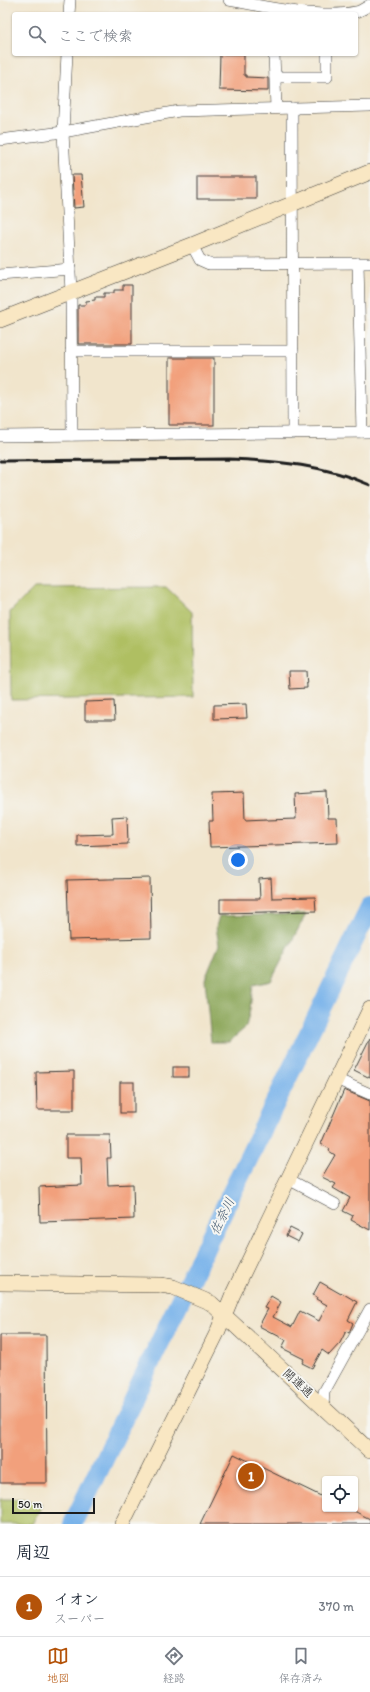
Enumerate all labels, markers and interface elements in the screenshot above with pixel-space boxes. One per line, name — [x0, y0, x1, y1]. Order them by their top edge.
search box — [12, 12, 358, 56]
icon: search — [26, 23, 48, 45]
text: ここで検索 — [58, 27, 133, 45]
your location — [228, 850, 248, 870]
water label: 佐奈川 — [207, 1195, 237, 1237]
street label: 開運通 — [280, 1366, 316, 1400]
pin: 1 — [238, 1461, 264, 1491]
map controls — [322, 1476, 358, 1512]
button: locate — [322, 1476, 358, 1512]
scale bar — [12, 1496, 95, 1515]
text: 50 m — [18, 1498, 42, 1511]
text: 周辺 — [16, 1542, 50, 1562]
text: イオン — [54, 1590, 99, 1608]
text: 1 — [26, 1599, 32, 1614]
text: 370 m — [319, 1599, 354, 1614]
text: スーパー — [54, 1611, 105, 1626]
tab: 地図 — [47, 1645, 69, 1685]
tab: 経路 — [163, 1645, 185, 1685]
tab: 保存済み — [279, 1645, 323, 1685]

